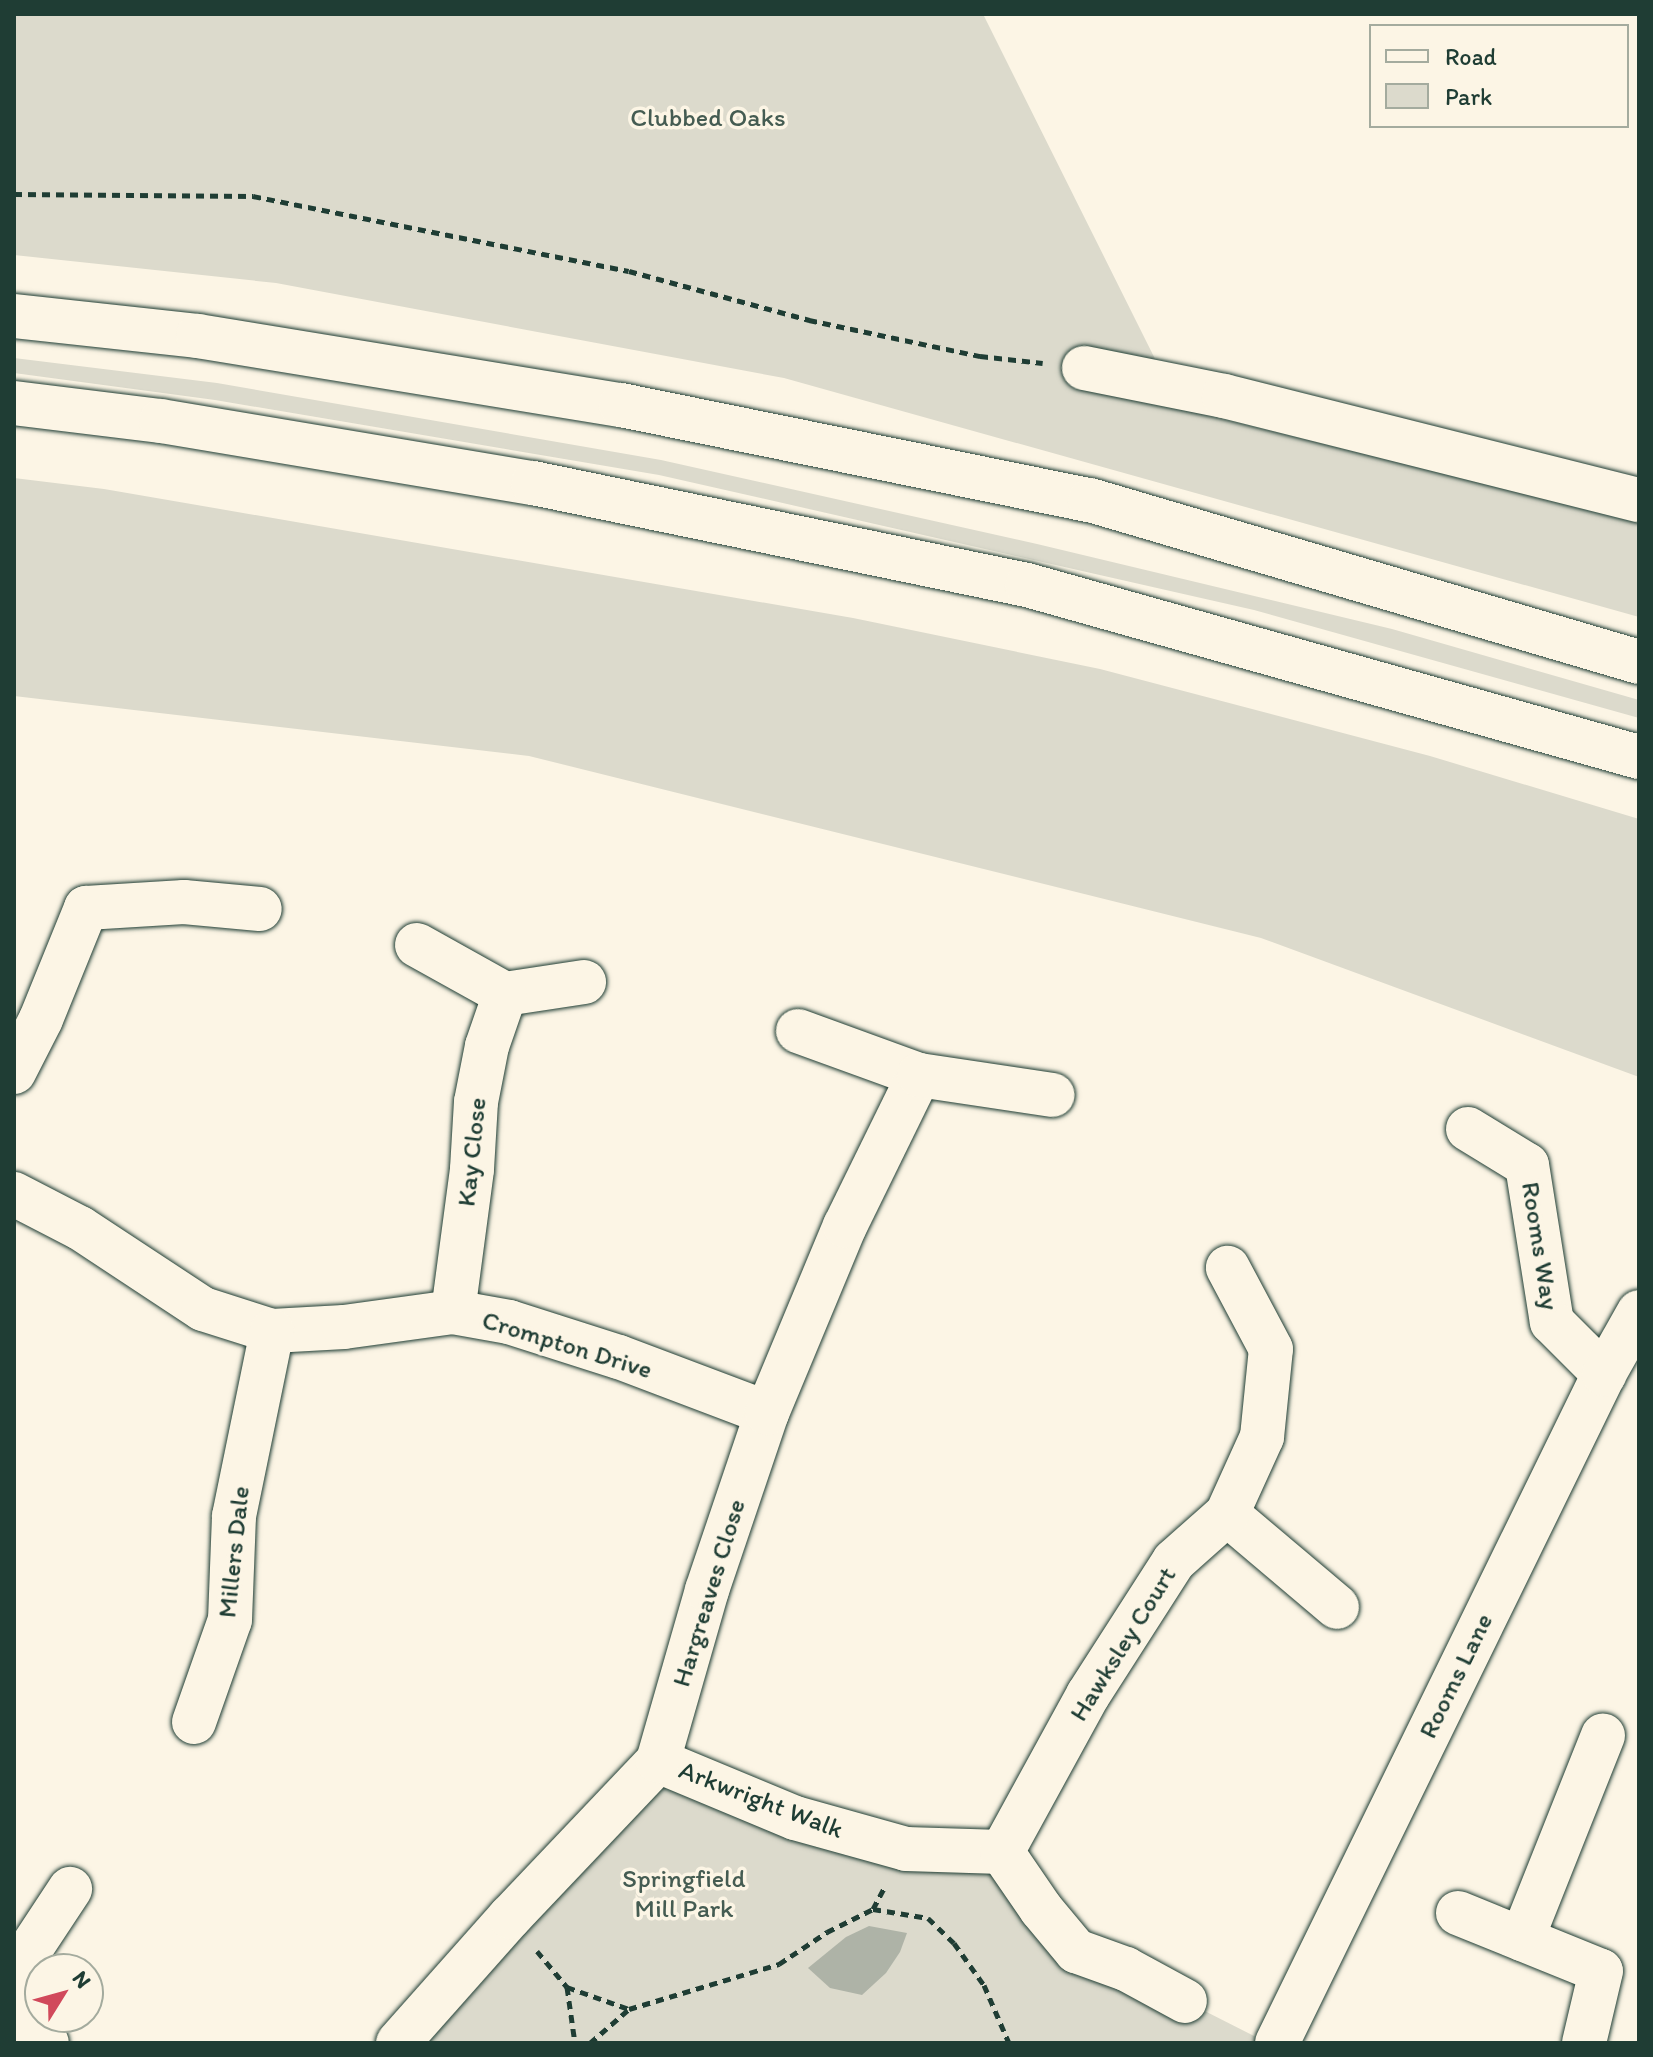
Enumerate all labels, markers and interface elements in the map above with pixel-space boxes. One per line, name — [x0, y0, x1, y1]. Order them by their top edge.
legend — [1369, 24, 1629, 128]
text: Road — [1445, 42, 1497, 71]
text: Park — [1445, 82, 1492, 111]
park label: Clubbed Oaks — [630, 102, 786, 134]
street label: Kay Close — [451, 1096, 493, 1208]
street label: Rooms Way — [1515, 1180, 1565, 1312]
street label: Crompton Drive — [478, 1304, 656, 1386]
street label: Millers Dale — [212, 1485, 256, 1619]
street label: Hargreaves Close — [666, 1495, 752, 1691]
street label: Hawksley Court — [1063, 1561, 1183, 1727]
street label: Rooms Lane — [1412, 1608, 1500, 1744]
street label: Arkwright Walk — [675, 1754, 847, 1846]
park label: Springfield Mill Park — [622, 1863, 746, 1924]
north arrow — [24, 1953, 104, 2033]
text: N — [67, 1965, 97, 1994]

